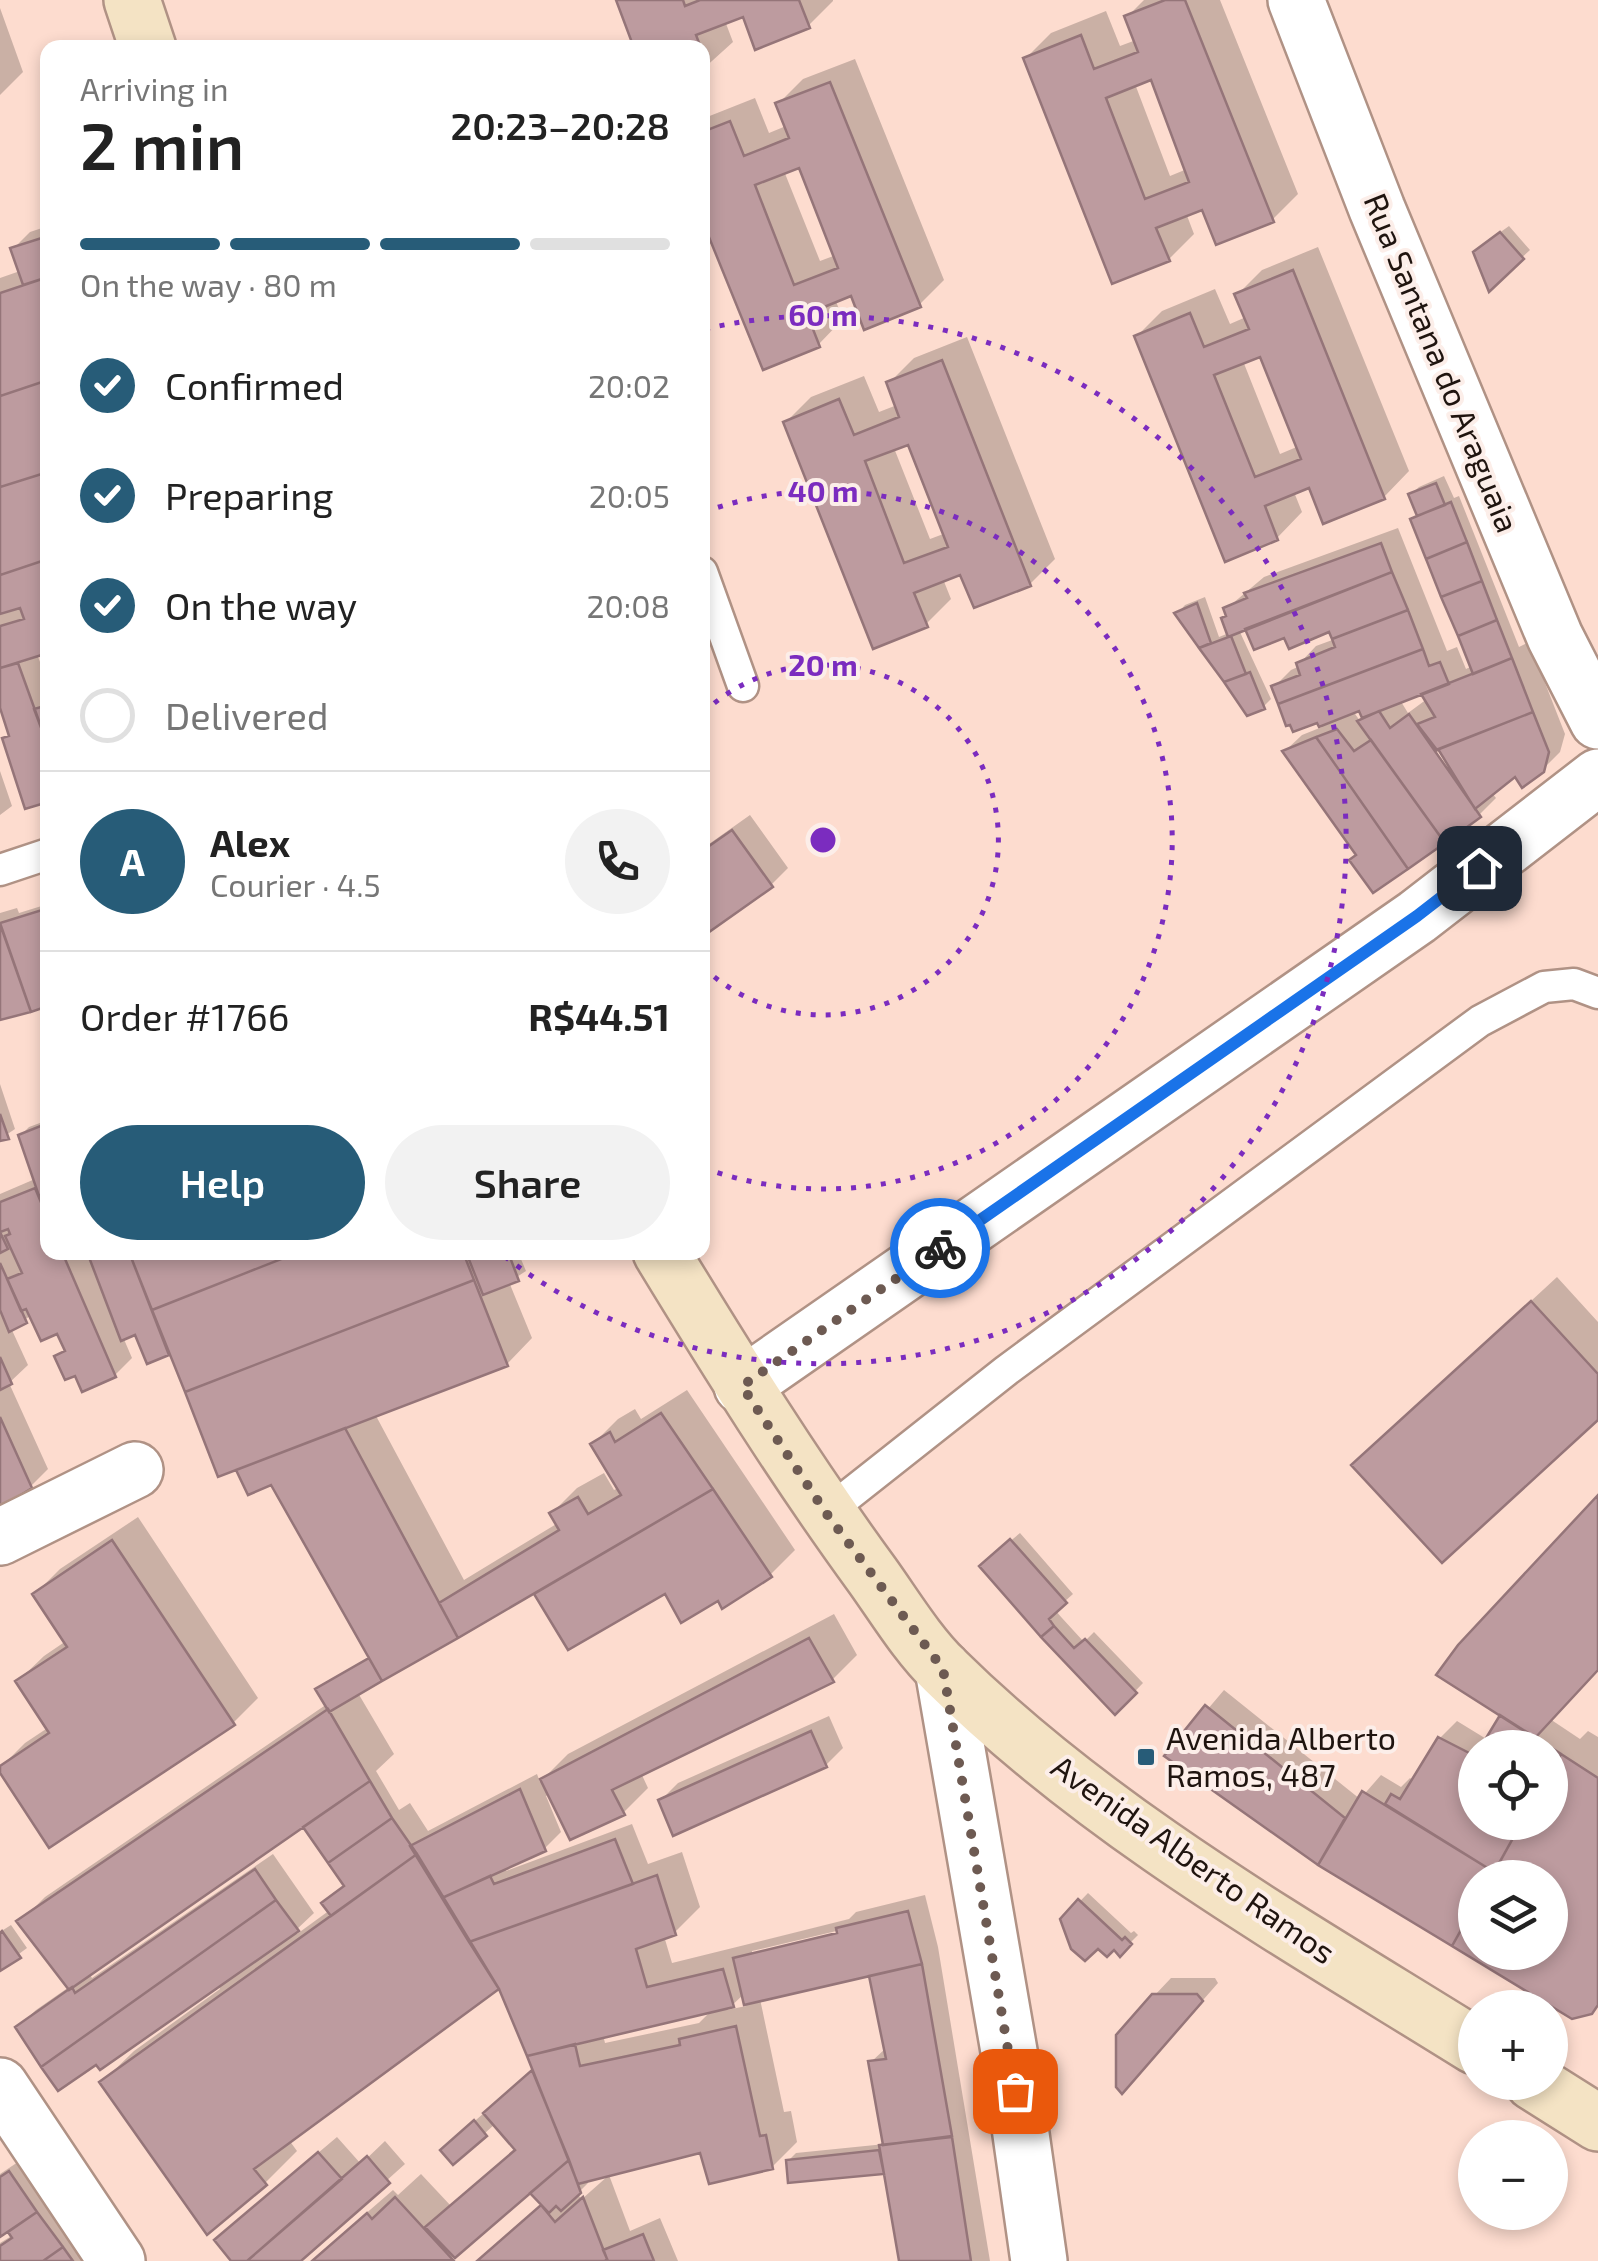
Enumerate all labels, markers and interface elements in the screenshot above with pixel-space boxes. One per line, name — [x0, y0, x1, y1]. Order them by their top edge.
text: Arriving in — [80, 69, 229, 107]
text: 20:23–20:28 — [450, 102, 670, 148]
text: 2 min — [80, 105, 244, 183]
street label: Rua Santana do Araguaia — [1357, 187, 1528, 537]
text: On the way · 80 m — [80, 265, 337, 303]
text: 60 m — [788, 296, 858, 332]
icon: check — [80, 358, 135, 413]
text: Confirmed — [165, 362, 344, 408]
text: 20:02 — [588, 366, 670, 404]
icon: check — [80, 468, 135, 523]
text: Preparing — [165, 472, 333, 518]
text: 40 m — [788, 472, 858, 508]
text: 20:05 — [589, 476, 670, 514]
icon: check — [80, 578, 135, 633]
text: On the way — [165, 582, 357, 628]
text: 20:08 — [586, 586, 670, 624]
text: 20 m — [788, 646, 858, 682]
text: Delivered — [165, 692, 329, 738]
button: phone — [565, 809, 670, 914]
text: Alex — [210, 819, 290, 865]
centre of rings — [805, 822, 841, 858]
pin — [1437, 826, 1522, 911]
text: A — [120, 838, 145, 884]
icon: home — [1452, 841, 1507, 896]
text: Courier · 4.5 — [210, 865, 381, 903]
text: Order #1766 — [80, 993, 289, 1039]
text: R$44.51 — [528, 993, 670, 1039]
button: Help — [80, 1125, 365, 1240]
button: Share — [385, 1125, 670, 1240]
courier — [890, 1198, 990, 1298]
icon: bike — [913, 1221, 968, 1276]
place label: Avenida Alberto Ramos, 487 — [1166, 1718, 1396, 1793]
map controls — [1458, 1730, 1568, 2230]
button: locate — [1458, 1730, 1568, 1840]
street label: Avenida Alberto Ramos — [1045, 1746, 1343, 1971]
marker: Avenida Alberto Ramos, 487 — [1135, 1746, 1157, 1768]
button: layers — [1458, 1860, 1568, 1970]
button: + — [1458, 1990, 1568, 2100]
pin — [973, 2049, 1058, 2134]
icon: bag — [988, 2064, 1043, 2119]
button: − — [1458, 2120, 1568, 2230]

